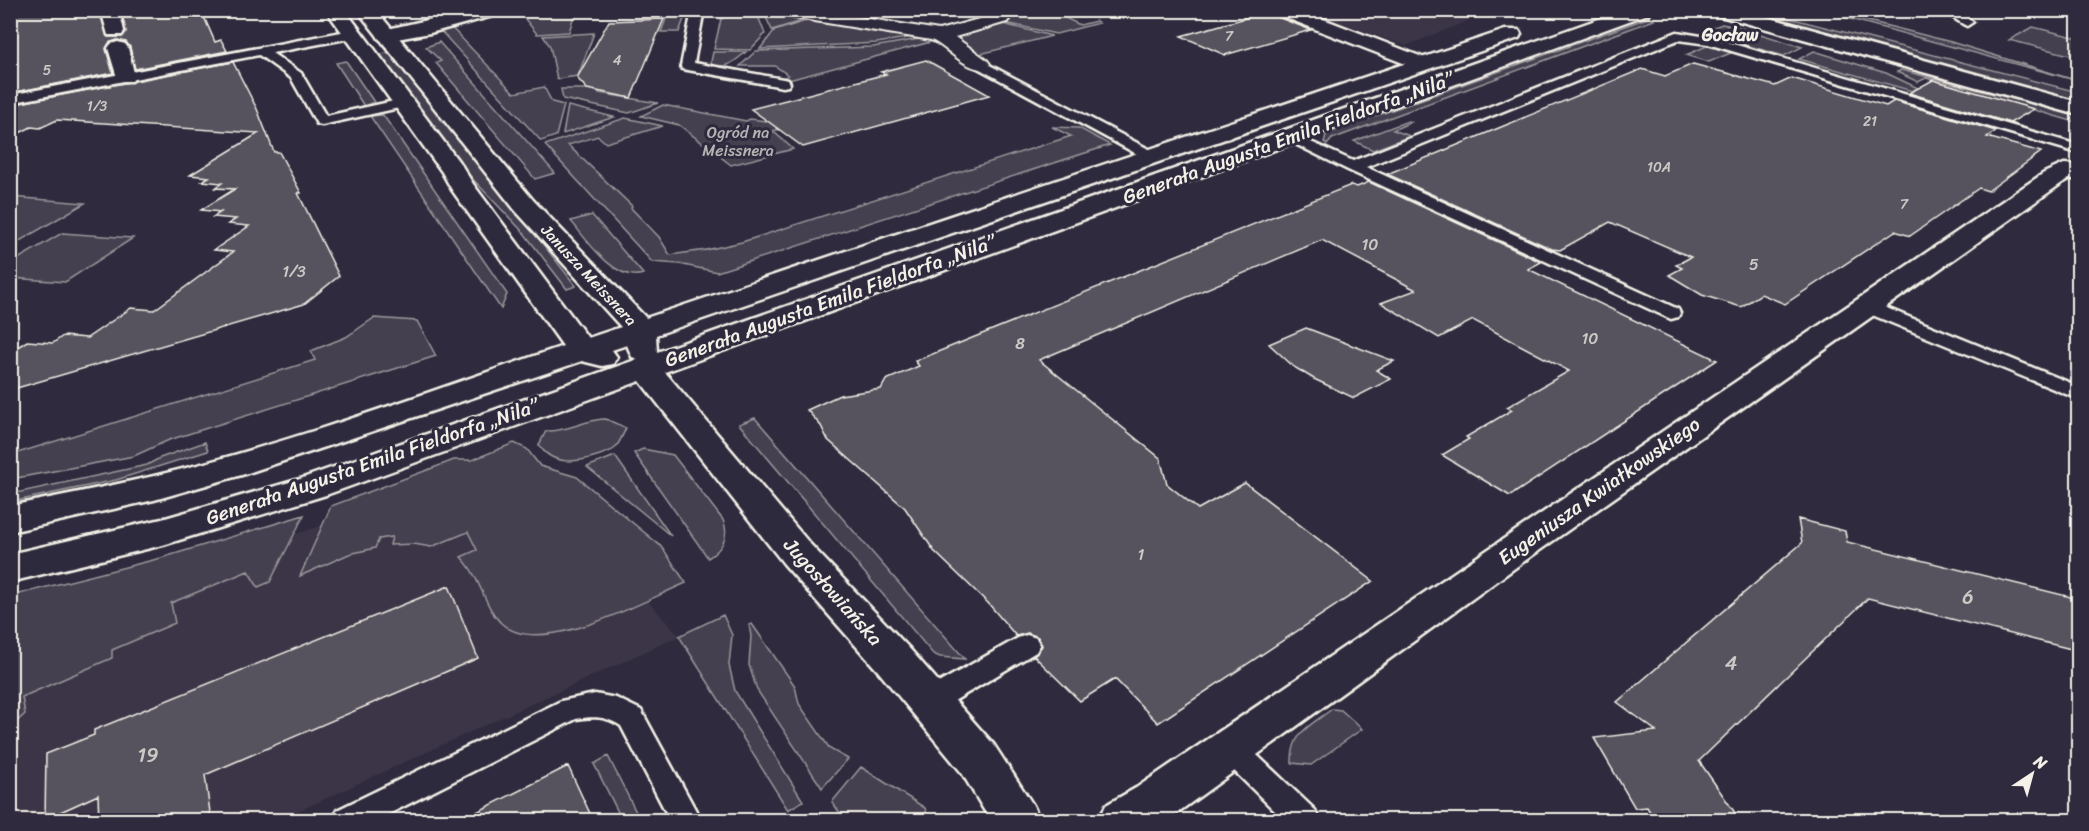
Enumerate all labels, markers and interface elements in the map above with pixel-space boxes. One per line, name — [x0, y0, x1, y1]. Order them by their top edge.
district label: Gocław — [1701, 19, 1759, 51]
house number: 7 — [1225, 24, 1234, 49]
house number: 4 — [613, 48, 622, 73]
house number: 5 — [43, 58, 52, 83]
street label: Generała Augusta Emila Fieldorfa „Nila” — [1118, 61, 1460, 214]
house number: 1/3 — [87, 94, 108, 119]
house number: 21 — [1863, 109, 1877, 134]
park label: Ogród na Meissnera — [702, 118, 774, 165]
house number: 10A — [1647, 155, 1671, 180]
house number: 7 — [1900, 192, 1909, 217]
street label: Janusza Meissnera — [533, 216, 644, 333]
street label: Generała Augusta Emila Fieldorfa „Nila” — [660, 224, 1002, 377]
house number: 10 — [1362, 230, 1378, 259]
house number: 5 — [1749, 250, 1759, 279]
house number: 1/3 — [282, 257, 306, 286]
house number: 10 — [1582, 324, 1598, 353]
house number: 8 — [1015, 329, 1025, 358]
street label: Generała Augusta Emila Fieldorfa „Nila” — [201, 388, 545, 535]
street label: Eugeniusza Kwiatkowskiego — [1490, 407, 1708, 575]
street label: Jugosłowiańska — [774, 529, 892, 654]
house number: 1 — [1138, 540, 1145, 569]
house number: 6 — [1962, 580, 1974, 615]
house number: 4 — [1725, 646, 1737, 681]
house number: 19 — [138, 738, 158, 773]
north arrow — [2002, 744, 2062, 804]
text: N — [2027, 747, 2054, 778]

